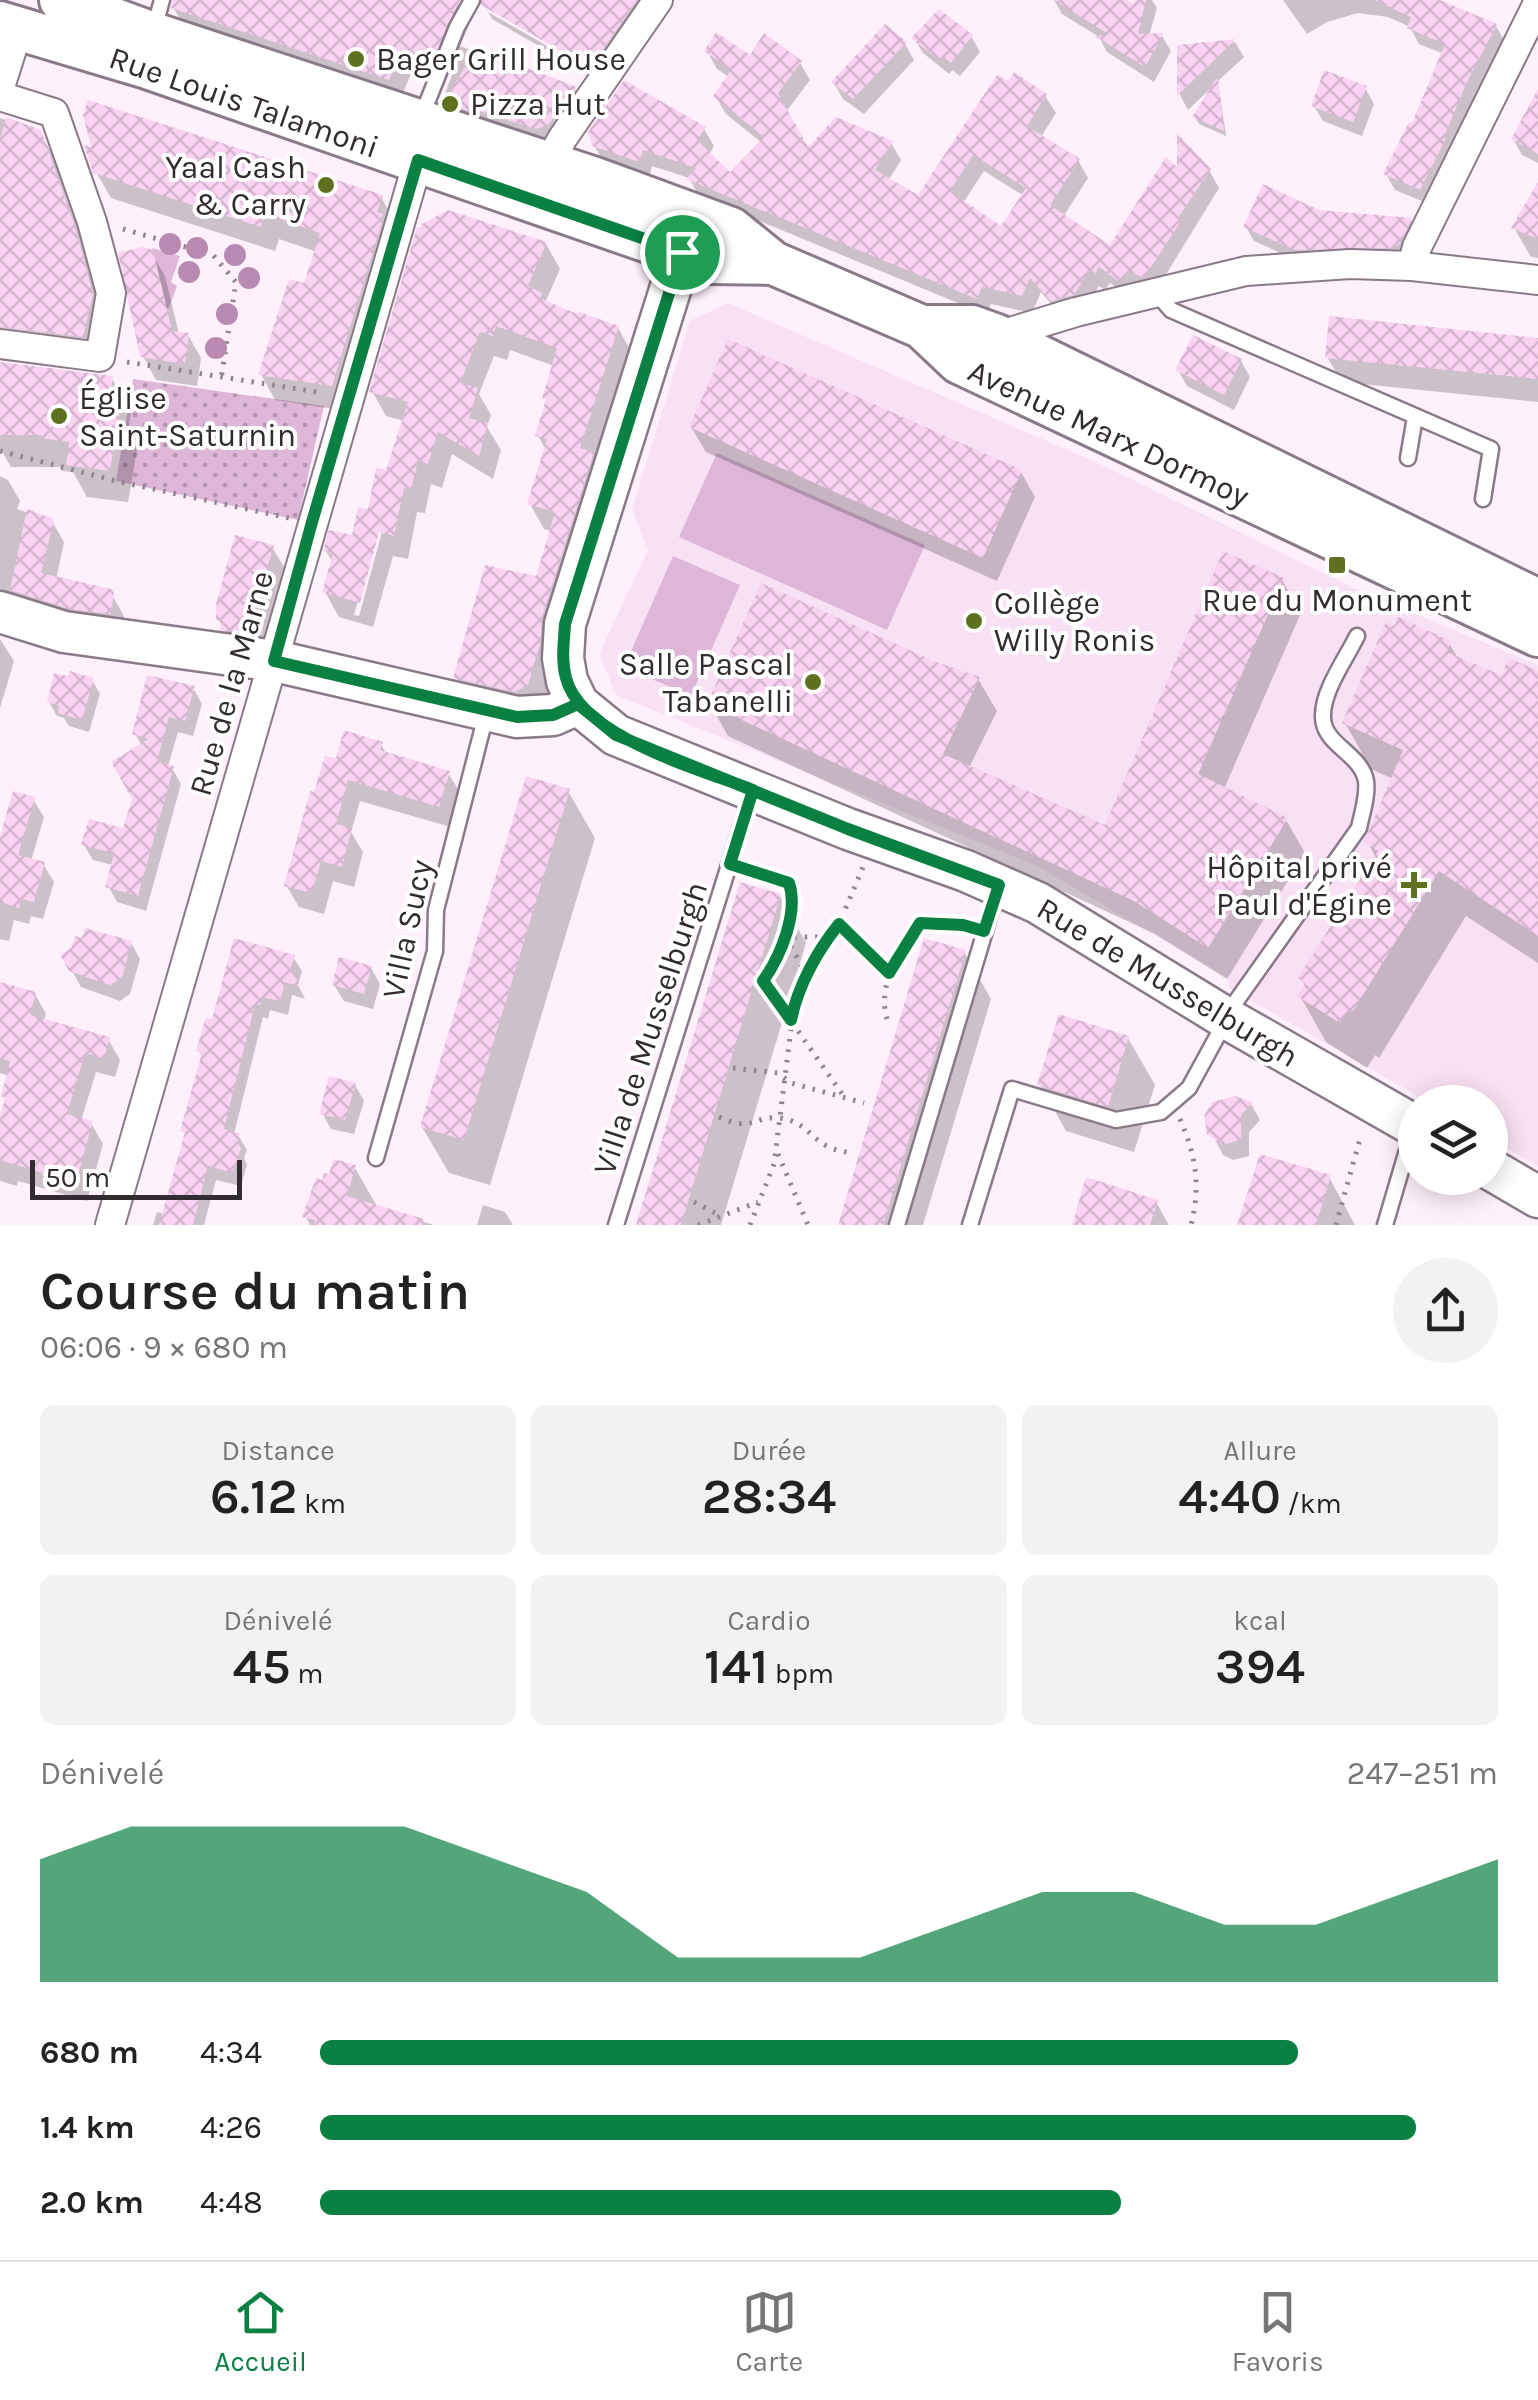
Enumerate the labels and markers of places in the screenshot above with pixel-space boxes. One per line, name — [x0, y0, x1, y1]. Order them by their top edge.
place label: Bager Grill House — [376, 41, 626, 78]
marker: Bager Grill House — [345, 48, 367, 70]
place label: Pizza Hut — [470, 86, 606, 123]
marker: Pizza Hut — [439, 93, 461, 115]
place label: Yaal Cash & Carry — [165, 149, 306, 223]
marker: Yaal Cash & Carry — [315, 174, 337, 196]
pin — [640, 210, 725, 295]
place label: Église Saint-Saturnin — [79, 378, 296, 454]
marker: Église Saint-Saturnin — [48, 405, 70, 427]
marker: Rue du Monument — [1326, 554, 1348, 576]
place label: Rue du Monument — [1202, 582, 1472, 619]
place label: Collège Willy Ronis — [994, 585, 1155, 659]
marker: Collège Willy Ronis — [963, 610, 985, 632]
place label: Salle Pascal Tabanelli — [619, 646, 793, 720]
marker: Salle Pascal Tabanelli — [802, 671, 824, 693]
place label: Hôpital privé Paul d'Égine — [1206, 849, 1392, 923]
marker: Hôpital privé Paul d'Égine — [1401, 872, 1427, 898]

